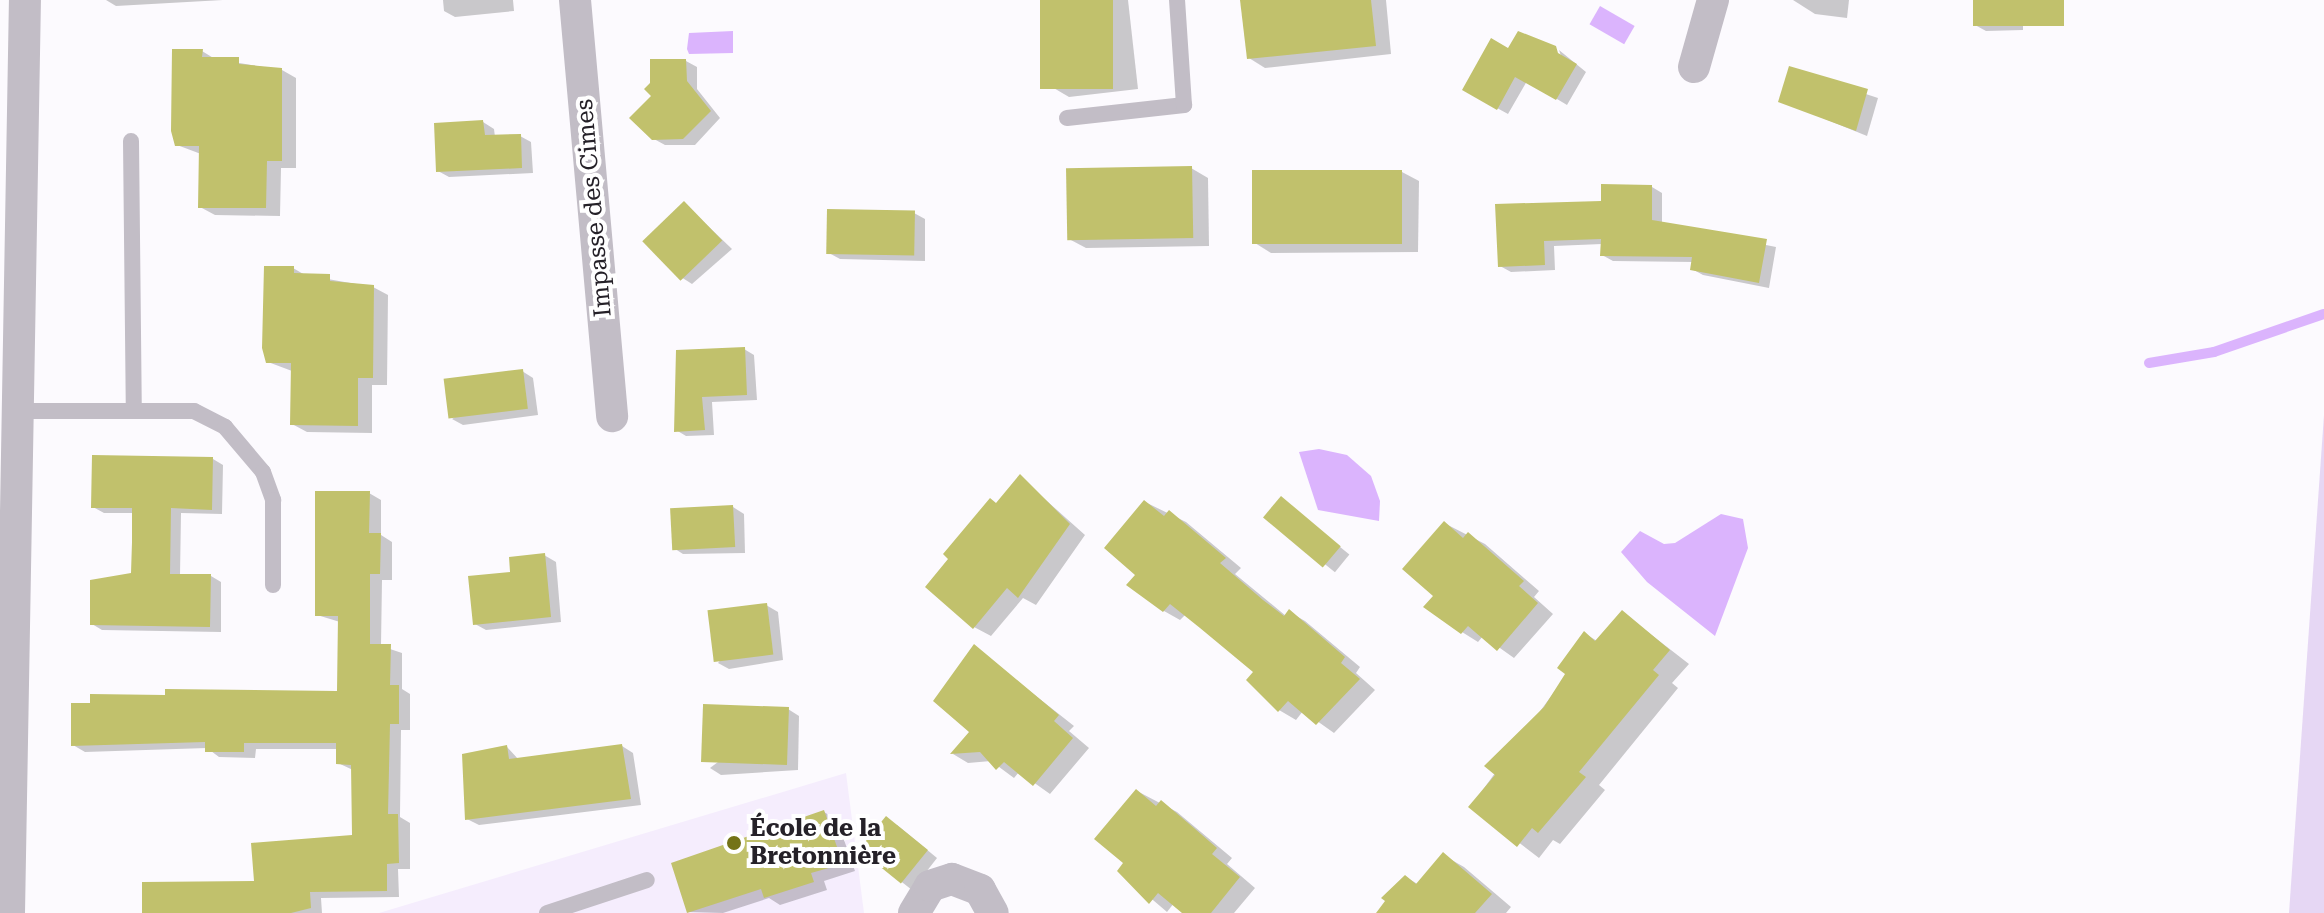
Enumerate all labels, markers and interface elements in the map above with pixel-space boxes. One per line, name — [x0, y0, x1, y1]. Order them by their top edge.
street label: Impasse des Cimes — [570, 98, 618, 318]
place label: École de la Bretonnière — [750, 815, 896, 871]
marker: École de la Bretonnière — [725, 834, 743, 852]

